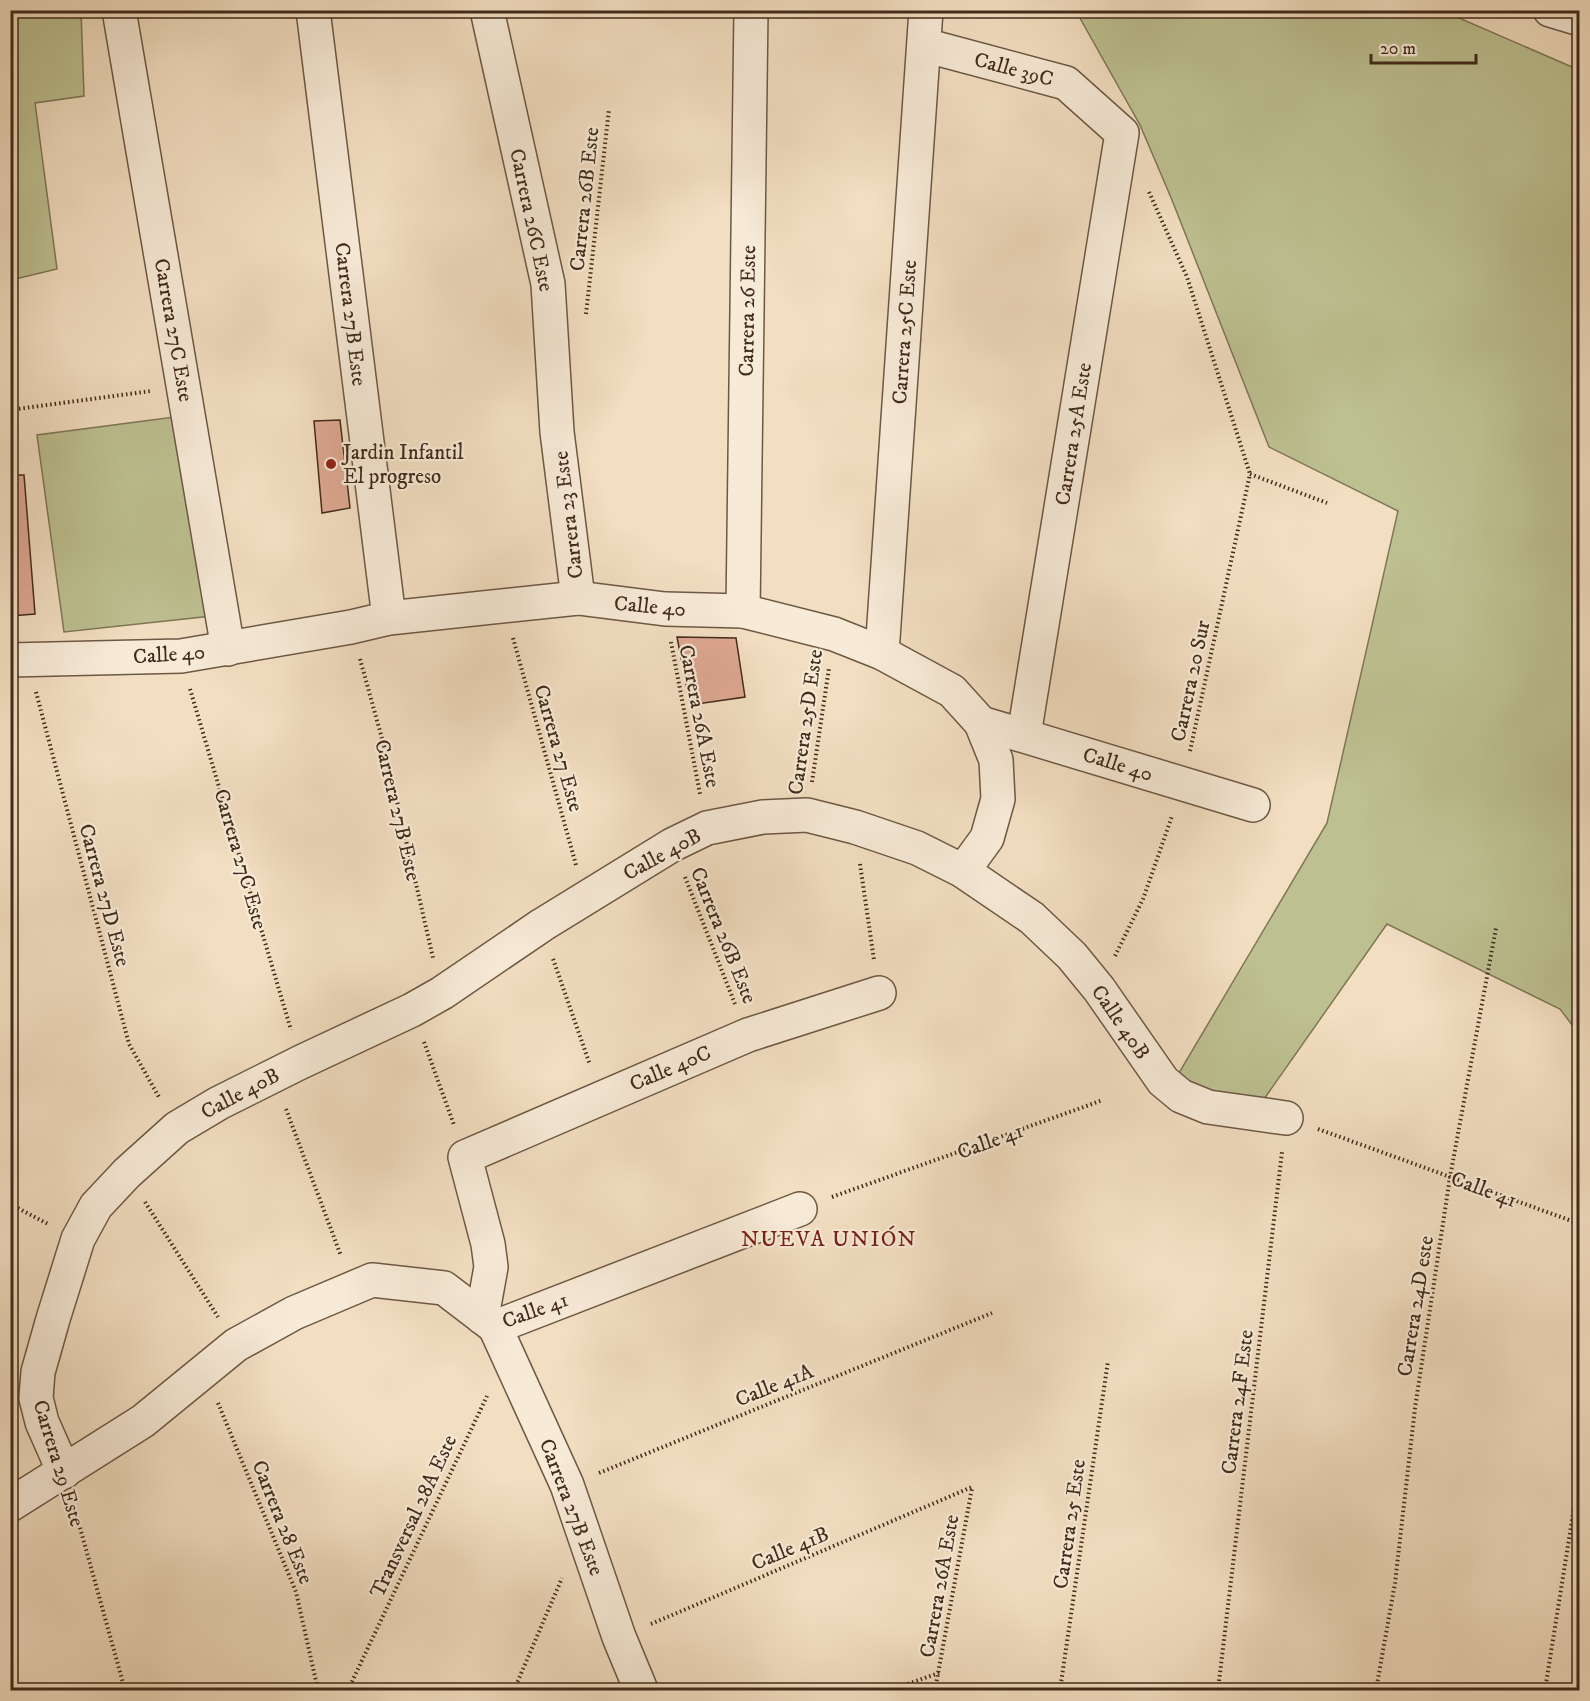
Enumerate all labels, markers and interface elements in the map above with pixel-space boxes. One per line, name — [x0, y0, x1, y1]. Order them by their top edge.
scale bar — [1371, 27, 1476, 65]
text: 20 m — [1380, 38, 1416, 60]
street label: Calle 39C — [971, 47, 1056, 93]
street label: Carrera 26B Este — [564, 125, 606, 272]
street label: Carrera 26C Este — [503, 146, 559, 294]
street label: Carrera 27B Este — [328, 241, 372, 388]
street label: Carrera 26 Este — [734, 245, 762, 377]
street label: Carrera 27C Este — [148, 256, 198, 404]
street label: Carrera 25C Este — [887, 259, 923, 405]
street label: Carrera 25A Este — [1050, 361, 1098, 507]
place label: Jardin Infantil El progreso — [341, 440, 464, 490]
street label: Carrera 23 Este — [548, 449, 590, 580]
marker: Jardin Infantil El progreso — [324, 457, 338, 471]
street label: Calle 40 — [613, 591, 687, 623]
street label: Carrera 20 Sur — [1165, 618, 1217, 744]
street label: Calle 40 — [132, 640, 206, 670]
street label: Carrera 26A Este — [672, 643, 726, 790]
street label: Carrera 25D Este — [783, 647, 829, 797]
street label: Carrera 27 Este — [527, 682, 589, 815]
street label: Carrera 27B Este — [368, 737, 426, 884]
street label: Calle 40 — [1079, 742, 1156, 788]
street label: Carrera 27C Este — [208, 786, 273, 933]
street label: Carrera 27D Este — [72, 821, 136, 970]
street label: Calle 40B — [619, 823, 706, 887]
street label: Carrera 26B Este — [684, 863, 762, 1008]
street label: Calle 40B — [1085, 980, 1155, 1065]
street label: Calle 40C — [626, 1040, 715, 1098]
street label: Calle 40B — [197, 1062, 284, 1125]
street label: Calle 41 — [954, 1118, 1027, 1166]
street label: Calle 41 — [1447, 1166, 1520, 1214]
district label: NUEVA UNIÓN — [741, 1225, 917, 1253]
street label: Carrera 24D este — [1392, 1234, 1440, 1378]
street label: Calle 41 — [499, 1287, 572, 1335]
street label: Carrera 24F Este — [1216, 1328, 1260, 1476]
street label: Calle 41A — [732, 1358, 818, 1413]
street label: Carrera 29 Este — [26, 1397, 90, 1530]
street label: Transversal 28A Este — [365, 1430, 463, 1602]
street label: Carrera 27B Este — [533, 1435, 609, 1580]
street label: Carrera 28 Este — [245, 1457, 319, 1588]
street label: Carrera 25 Este — [1048, 1457, 1092, 1591]
street label: Carrera 26A Este — [915, 1512, 965, 1660]
street label: Calle 41B — [748, 1521, 833, 1577]

